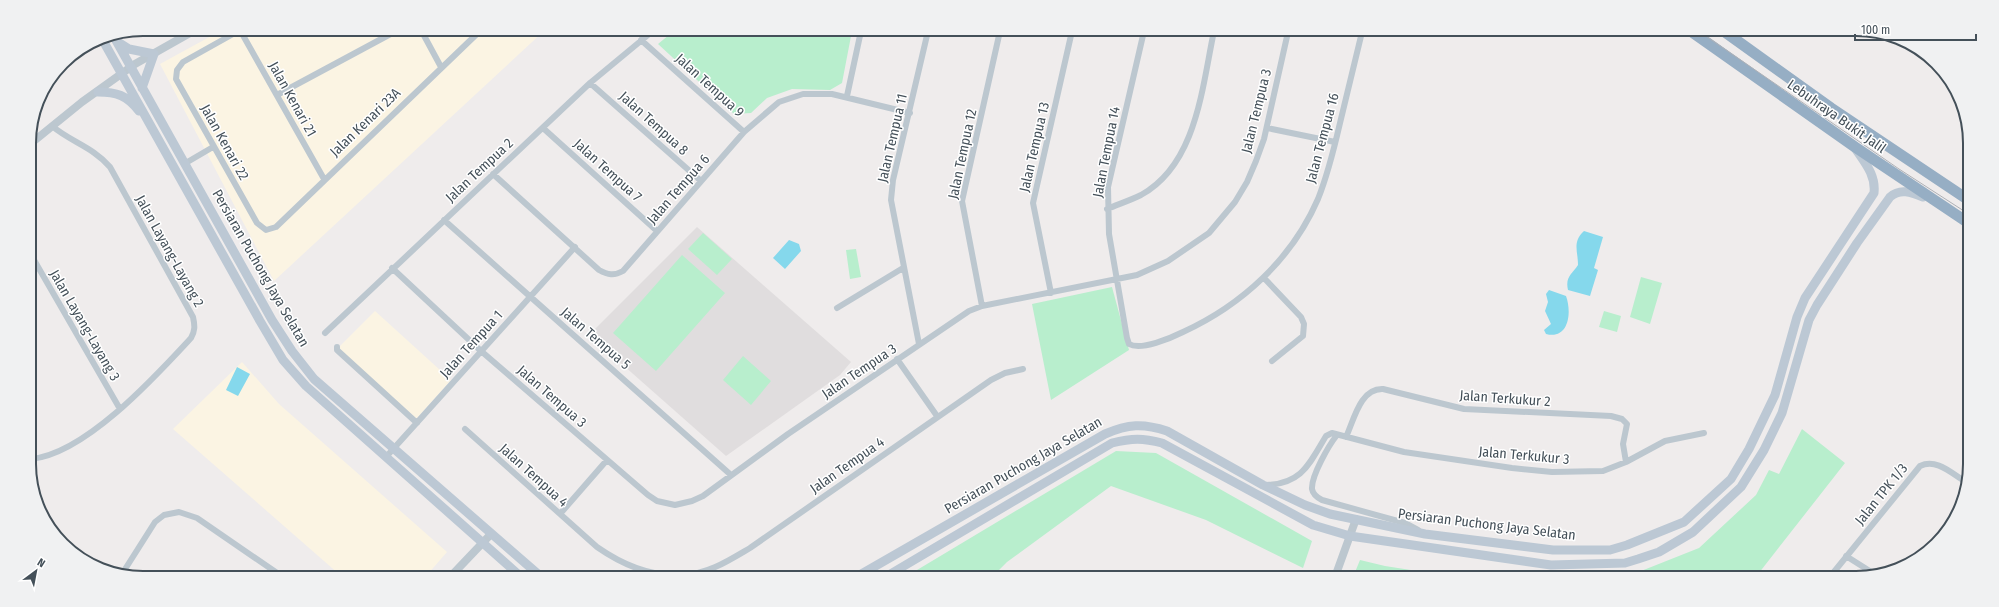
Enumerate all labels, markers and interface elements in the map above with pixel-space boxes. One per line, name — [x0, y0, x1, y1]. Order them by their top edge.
scale bar — [1855, 16, 1976, 42]
text: 100 m — [1861, 23, 1890, 37]
street label: Jalan Tempua 9 — [672, 50, 748, 121]
street label: Jalan Kenari 21 — [265, 59, 320, 140]
street label: Jalan Tempua 3 — [1238, 67, 1275, 155]
street label: Lebuhraya Bukit Jalil — [1784, 76, 1890, 157]
street label: Jalan Kenari 23A — [326, 84, 405, 160]
street label: Jalan Tempua 8 — [616, 88, 692, 159]
street label: Jalan Tempua 16 — [1302, 91, 1343, 185]
street label: Jalan Tempua 11 — [874, 92, 911, 184]
street label: Jalan Tempua 13 — [1016, 100, 1053, 194]
street label: Jalan Kenari 22 — [197, 101, 252, 183]
street label: Jalan Tempua 14 — [1089, 105, 1124, 199]
street label: Jalan Tempua 12 — [945, 108, 980, 201]
street label: Jalan Tempua 2 — [442, 135, 517, 206]
street label: Jalan Tempua 7 — [570, 135, 645, 206]
street label: Jalan Tempua 6 — [643, 151, 713, 228]
street label: Persiaran Puchong Jaya Selatan — [208, 187, 313, 350]
street label: Jalan Layang-Layang 2 — [132, 192, 207, 310]
street label: Jalan Layang-Layang 3 — [46, 267, 123, 384]
street label: Jalan Tempua 5 — [557, 304, 634, 373]
street label: Jalan Tempua 1 — [436, 307, 506, 382]
street label: Jalan Tempua 3 — [819, 340, 900, 403]
street label: Jalan Tempua 3 — [514, 362, 590, 431]
street label: Jalan Terkukur 2 — [1459, 387, 1551, 410]
street label: Persiaran Puchong Jaya Selatan — [942, 413, 1105, 518]
street label: Jalan Tempua 4 — [807, 433, 888, 497]
street label: Jalan Tempua 4 — [496, 440, 572, 511]
street label: Jalan Terkukur 3 — [1478, 443, 1570, 468]
street label: Jalan TPK 1/3 — [1851, 460, 1911, 528]
street label: Persiaran Puchong Jaya Selatan — [1397, 505, 1577, 544]
north arrow — [16, 551, 56, 591]
text: N — [35, 556, 47, 570]

